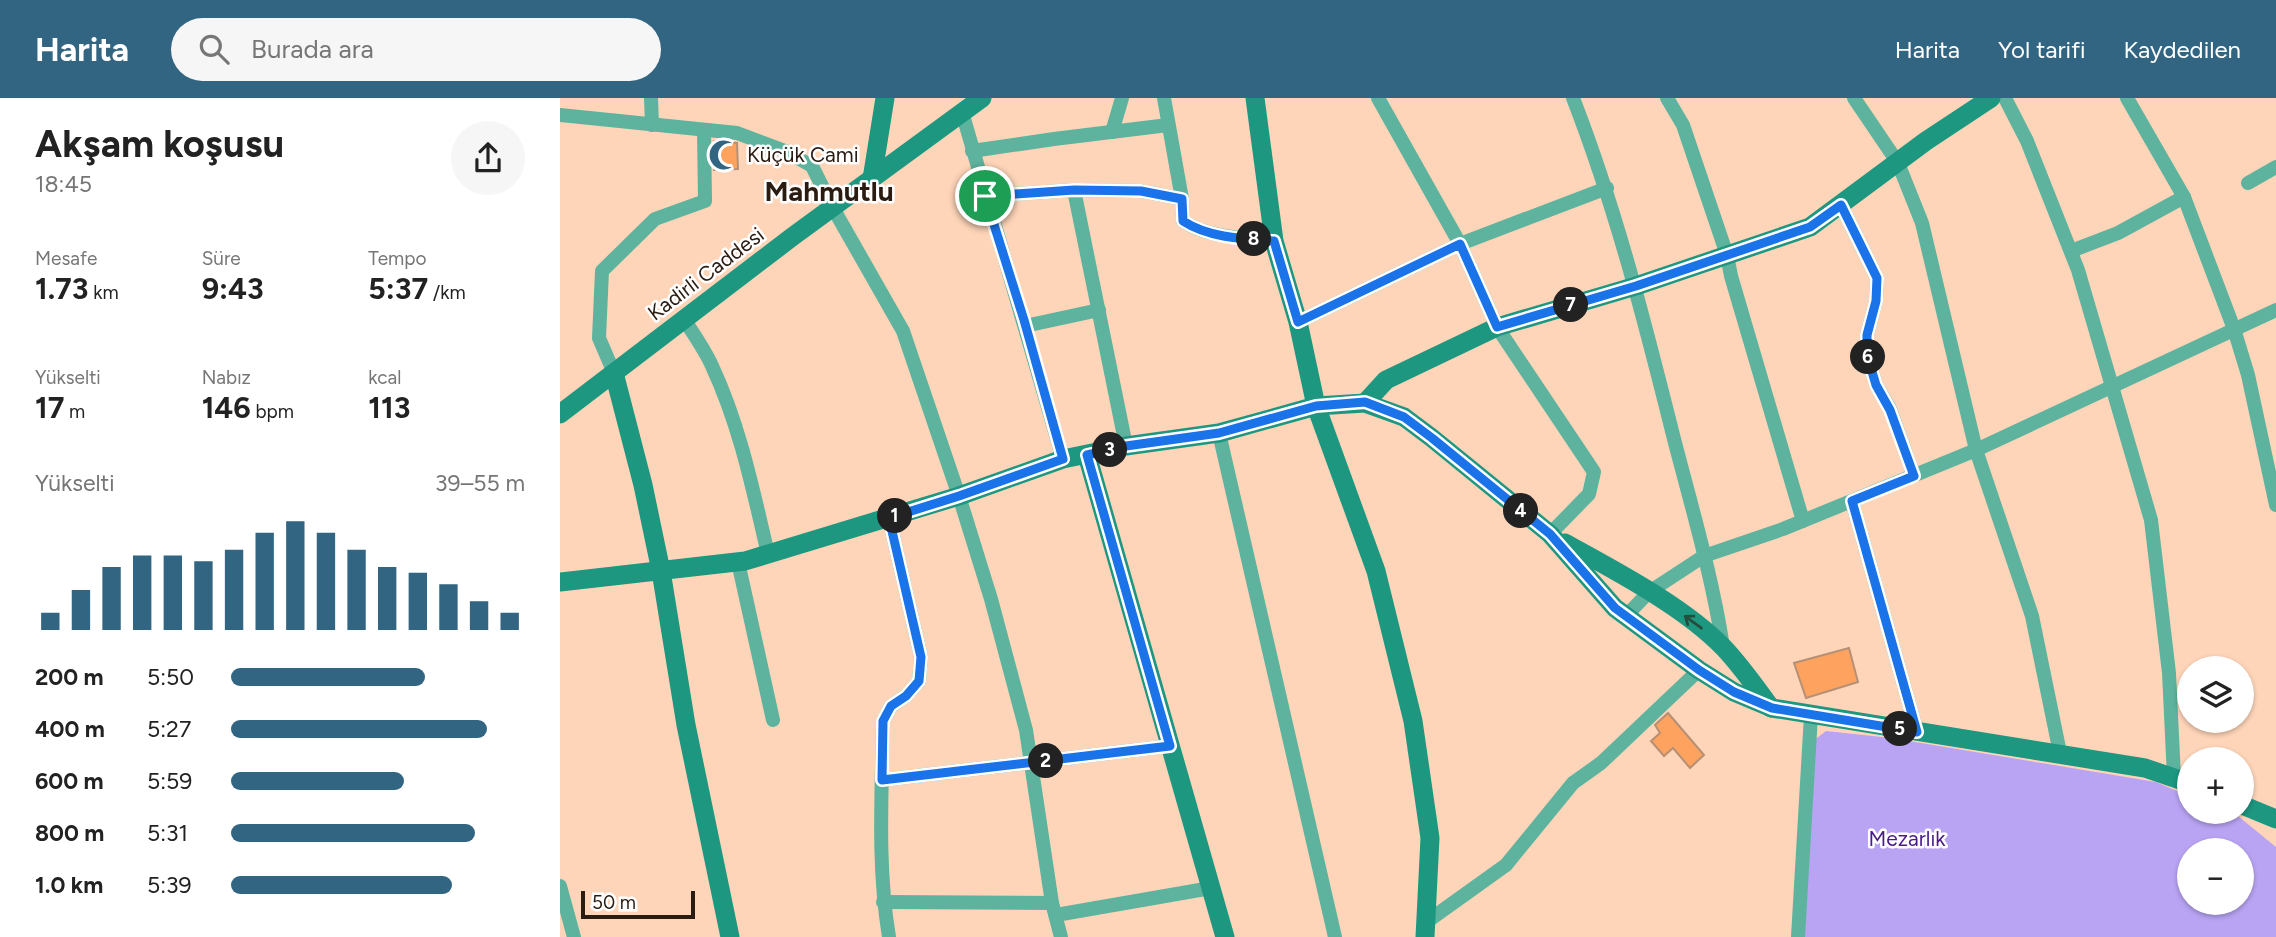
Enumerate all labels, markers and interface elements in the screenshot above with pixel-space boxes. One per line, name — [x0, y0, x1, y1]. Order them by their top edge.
search box — [171, 18, 661, 81]
text: Harita — [35, 30, 129, 69]
icon: search — [195, 30, 233, 68]
text: Burada ara — [251, 33, 374, 65]
text: Harita — [1895, 35, 1960, 64]
text: Yol tarifi — [1998, 35, 2086, 64]
text: Kaydedilen — [2124, 35, 2241, 64]
text: Akşam koşusu — [35, 121, 284, 167]
button: share — [451, 121, 525, 195]
mosque icon: Küçük Cami — [707, 138, 741, 172]
place label: Küçük Cami — [747, 142, 859, 167]
pin — [955, 166, 1015, 226]
text: 18:45 — [35, 170, 92, 198]
district label: Mahmutlu — [764, 174, 894, 208]
icon: arrive — [966, 177, 1004, 215]
street label: Kadirli Caddesi — [643, 222, 769, 325]
pin: 8 — [1236, 222, 1272, 256]
text: 8 — [1248, 227, 1259, 250]
text: Mesafe — [35, 247, 97, 270]
text: Süre — [202, 247, 241, 270]
text: Tempo — [368, 247, 426, 270]
text: 1.73 — [35, 270, 88, 307]
text: 9:43 — [202, 270, 264, 307]
text: 5:37 — [368, 270, 428, 307]
text: km — [88, 281, 119, 304]
text: /km — [428, 281, 466, 304]
pin: 7 — [1553, 288, 1588, 322]
text: 7 — [1565, 293, 1576, 316]
pin: 6 — [1850, 340, 1886, 374]
text: 6 — [1862, 345, 1873, 368]
text: Yükselti — [35, 366, 101, 389]
text: Nabız — [202, 366, 251, 389]
text: kcal — [368, 366, 402, 389]
text: 17 — [35, 389, 64, 426]
text: 146 — [202, 389, 251, 426]
text: 113 — [368, 389, 410, 426]
text: m — [64, 400, 85, 423]
text: bpm — [251, 400, 294, 423]
pin: 3 — [1092, 432, 1128, 468]
text: 3 — [1104, 438, 1115, 461]
text: Yükselti — [35, 469, 115, 497]
text: 39–55 m — [435, 469, 525, 497]
pin: 4 — [1504, 494, 1538, 528]
pin: 1 — [878, 498, 912, 534]
text: 4 — [1514, 499, 1527, 522]
text: 1 — [890, 504, 899, 527]
one-way arrow — [1684, 615, 1703, 629]
map controls — [2177, 656, 2254, 915]
button: layers — [2177, 656, 2254, 733]
text: 200 m — [35, 663, 104, 691]
text: 5:50 — [147, 663, 194, 691]
pin: 5 — [1882, 712, 1918, 746]
text: 400 m — [35, 715, 105, 743]
text: 5:27 — [147, 715, 191, 743]
text: 5 — [1894, 717, 1905, 740]
pin: 2 — [1028, 744, 1064, 778]
button: + — [2177, 747, 2254, 824]
text: 2 — [1040, 749, 1051, 772]
text: 600 m — [35, 767, 104, 795]
text: 5:59 — [147, 767, 192, 795]
text: 800 m — [35, 819, 104, 847]
text: 5:31 — [147, 819, 188, 847]
park label: Mezarlık — [1868, 826, 1946, 851]
button: − — [2177, 838, 2254, 915]
text: 1.0 km — [35, 871, 103, 899]
text: 5:39 — [147, 871, 192, 899]
scale bar — [581, 888, 695, 920]
text: 50 m — [592, 891, 636, 914]

